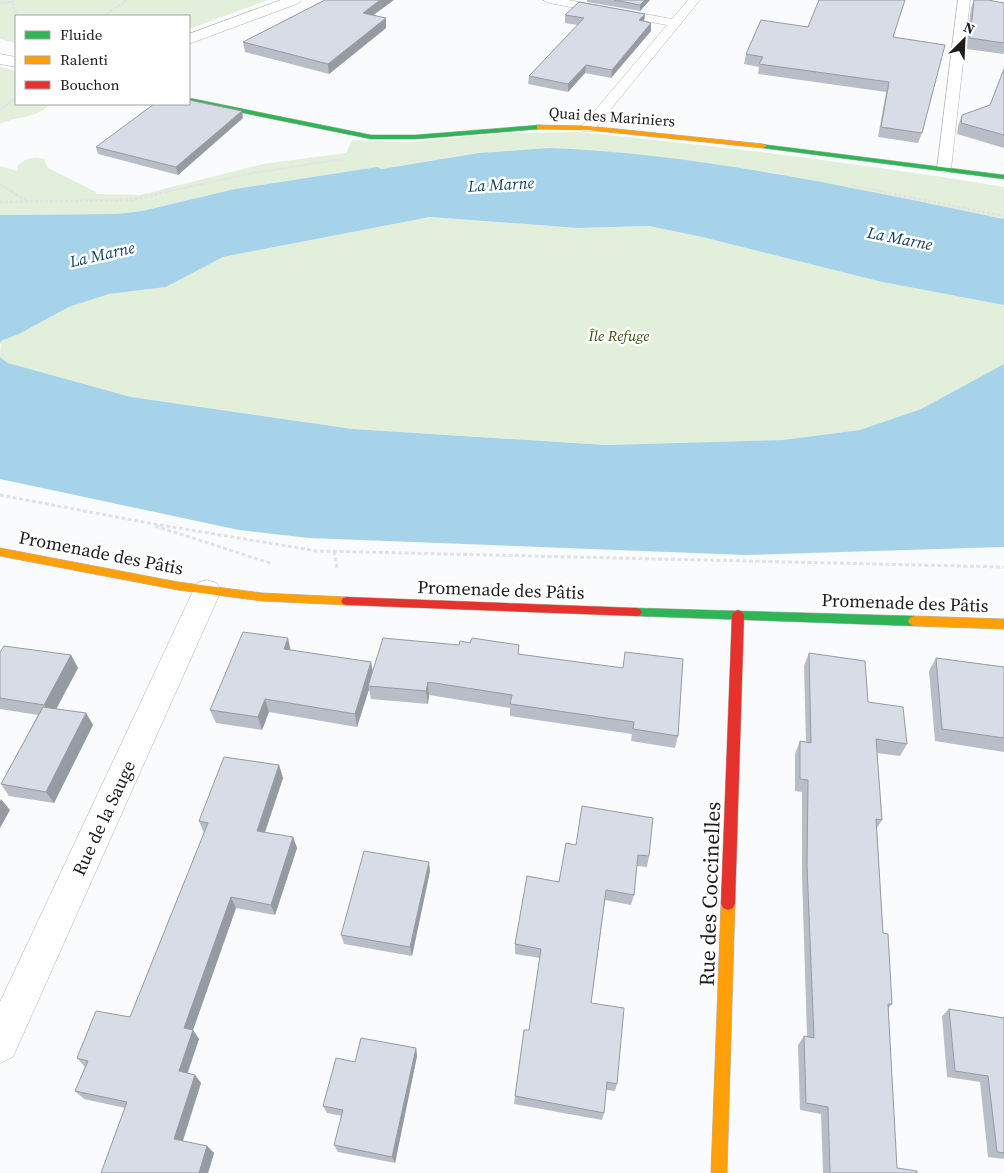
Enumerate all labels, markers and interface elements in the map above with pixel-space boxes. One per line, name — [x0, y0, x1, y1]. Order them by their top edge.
legend — [15, 15, 190, 105]
north arrow — [939, 15, 989, 65]
text: N — [961, 17, 978, 39]
text: Fluide — [60, 24, 103, 45]
text: Ralenti — [60, 49, 108, 70]
text: Bouchon — [60, 74, 120, 95]
street label: Quai des Mariniers — [548, 102, 676, 131]
water label: La Marne — [466, 171, 535, 197]
water label: La Marne — [865, 221, 935, 255]
water label: La Marne — [66, 236, 137, 272]
park label: Île Refuge — [588, 325, 649, 346]
street label: Promenade des Pâtis — [17, 524, 186, 581]
street label: Promenade des Pâtis — [417, 574, 585, 605]
street label: Promenade des Pâtis — [821, 587, 989, 618]
street label: Rue de la Sauge — [66, 756, 141, 879]
street label: Rue des Coccinelles — [692, 801, 727, 987]

